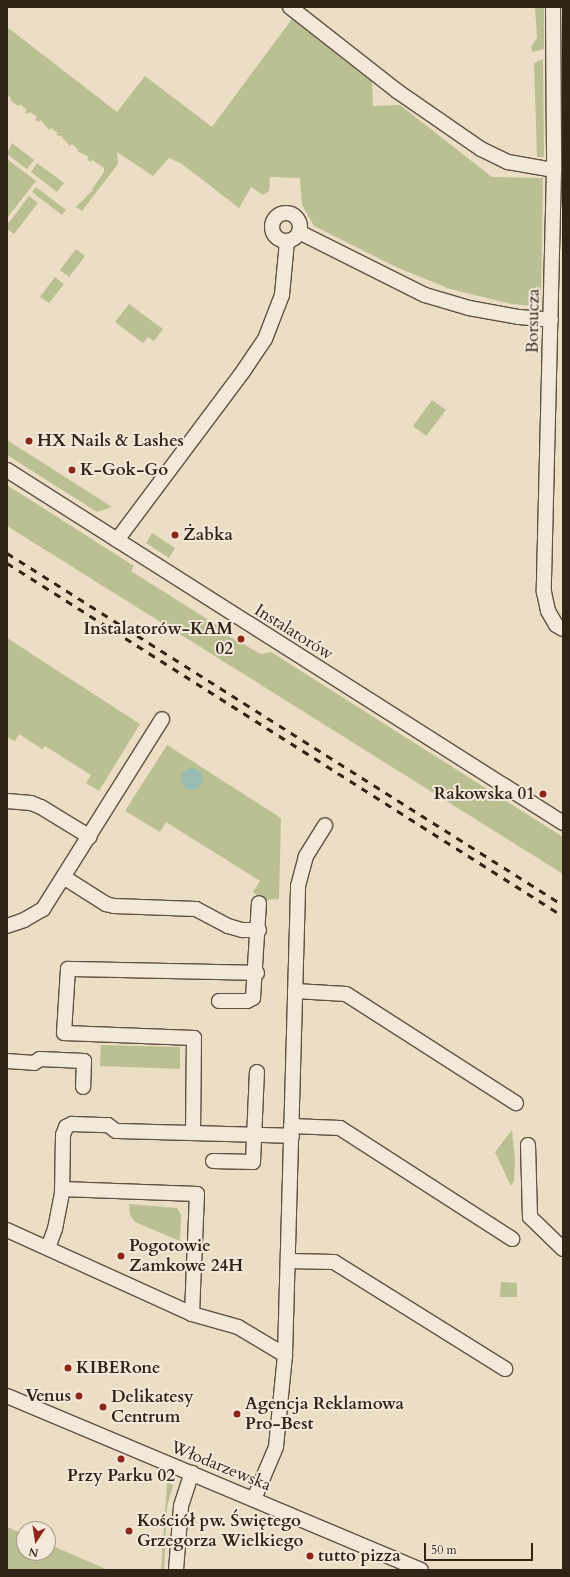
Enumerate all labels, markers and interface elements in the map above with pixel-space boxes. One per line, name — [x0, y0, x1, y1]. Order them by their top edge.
street label: Borsucza — [522, 288, 544, 354]
place label: HX Nails & Lashes — [37, 431, 184, 451]
marker: HX Nails & Lashes — [24, 436, 34, 446]
place label: K-Gok-Go — [80, 460, 168, 480]
marker: K-Gok-Go — [67, 465, 77, 475]
place label: Żabka — [183, 525, 233, 545]
marker: Żabka — [170, 530, 180, 540]
street label: Instalatorów — [251, 600, 337, 664]
place label: Instalatorów-KAM 02 — [84, 619, 233, 659]
marker: Instalatorów-KAM 02 — [236, 634, 246, 644]
place label: Rakowska 01 — [434, 784, 535, 804]
marker: Rakowska 01 — [538, 789, 548, 799]
place label: Pogotowie Zamkowe 24H — [129, 1236, 243, 1276]
marker: Pogotowie Zamkowe 24H — [116, 1251, 126, 1261]
place label: KIBERone — [76, 1358, 161, 1378]
marker: KIBERone — [63, 1363, 73, 1373]
place label: Venus — [25, 1386, 71, 1406]
place label: Delikatesy Centrum — [111, 1387, 194, 1427]
marker: Venus — [74, 1391, 84, 1401]
place label: Agencja Reklamowa Pro-Best — [245, 1394, 404, 1434]
marker: Delikatesy Centrum — [98, 1402, 108, 1412]
marker: Agencja Reklamowa Pro-Best — [232, 1409, 242, 1419]
street label: Włodarzewska — [168, 1437, 274, 1495]
marker: Przy Parku 02 — [116, 1454, 126, 1464]
place label: Przy Parku 02 — [67, 1466, 175, 1486]
place label: Kościół pw. Świętego Grzegorza Wielkiego — [137, 1511, 304, 1551]
north arrow — [16, 1521, 56, 1561]
marker: Kościół pw. Świętego Grzegorza Wielkiego — [124, 1526, 134, 1536]
scale bar — [426, 1535, 535, 1561]
text: 50 m — [431, 1542, 457, 1558]
text: N — [27, 1544, 40, 1561]
place label: tutto pizza — [318, 1546, 401, 1566]
marker: tutto pizza — [305, 1551, 315, 1561]

